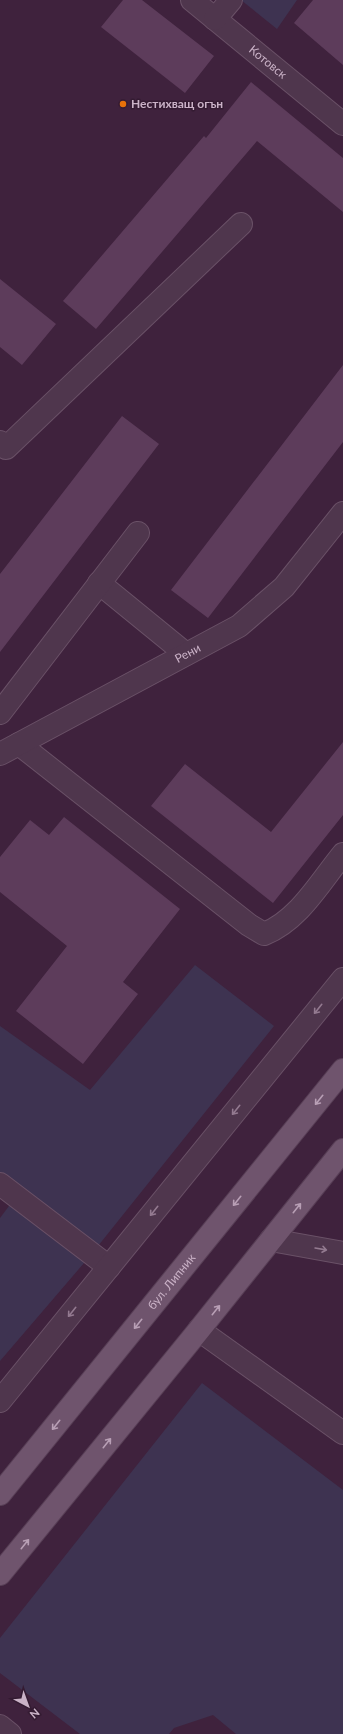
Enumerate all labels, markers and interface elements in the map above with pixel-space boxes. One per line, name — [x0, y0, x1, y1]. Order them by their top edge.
street label: Котовск — [246, 42, 291, 82]
place label: Нестихващ огън — [131, 96, 223, 111]
marker: Нестихващ огън — [118, 99, 128, 109]
street label: Рени — [172, 640, 203, 666]
one-way arrow — [314, 1004, 323, 1015]
one-way arrow — [314, 1095, 323, 1106]
one-way arrow — [232, 1105, 241, 1116]
one-way arrow — [232, 1196, 241, 1207]
one-way arrow — [292, 1203, 301, 1214]
one-way arrow — [150, 1206, 159, 1216]
one-way arrow — [314, 1246, 327, 1254]
street label: бул. Липник — [144, 1250, 199, 1312]
one-way arrow — [211, 1304, 220, 1315]
one-way arrow — [68, 1306, 77, 1317]
one-way arrow — [133, 1319, 142, 1330]
one-way arrow — [51, 1420, 60, 1431]
one-way arrow — [103, 1438, 111, 1449]
one-way arrow — [20, 1538, 29, 1549]
north arrow — [8, 1686, 48, 1726]
text: N — [27, 1706, 42, 1722]

